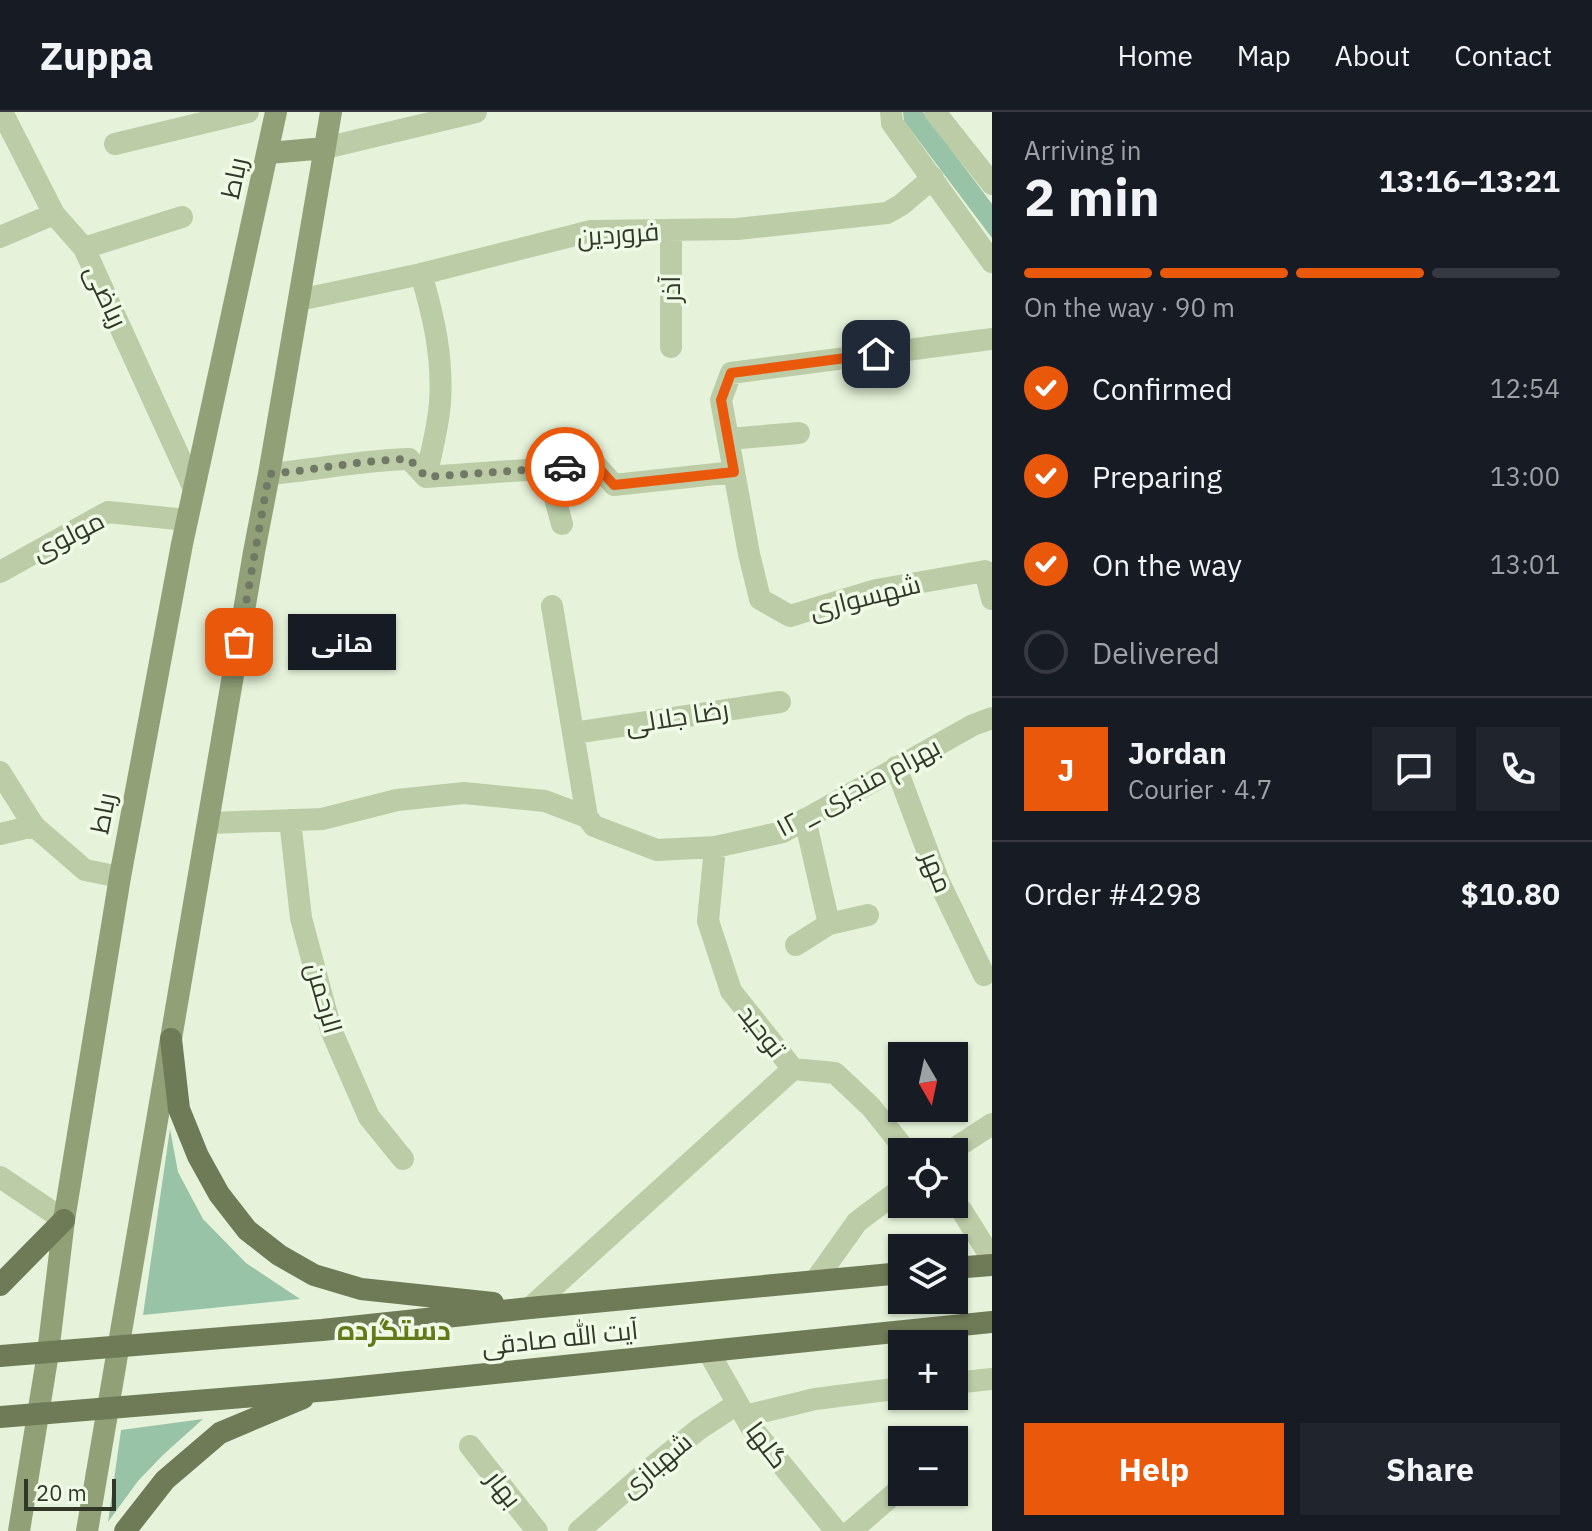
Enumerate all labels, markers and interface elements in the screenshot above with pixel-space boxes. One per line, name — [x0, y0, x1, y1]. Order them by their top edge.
text: Zuppa — [40, 31, 153, 80]
text: Home — [1117, 37, 1193, 74]
text: Map — [1237, 37, 1291, 74]
text: About — [1335, 37, 1410, 74]
text: Contact — [1454, 37, 1552, 74]
text: Arriving in — [1024, 133, 1141, 167]
street label: رباط — [212, 154, 254, 202]
text: 13:16–13:21 — [1379, 161, 1560, 200]
text: 2 min — [1024, 163, 1160, 230]
street label: فروردین — [576, 213, 660, 253]
street label: ریاضی — [78, 259, 136, 333]
street label: آذر — [653, 276, 687, 304]
text: On the way · 90 m — [1024, 290, 1235, 324]
pin — [842, 320, 910, 388]
icon: home — [854, 332, 898, 376]
icon: check — [1024, 366, 1068, 410]
text: Confirmed — [1092, 369, 1233, 408]
text: 12:54 — [1490, 371, 1560, 405]
courier — [525, 427, 605, 507]
icon: car — [543, 445, 587, 489]
icon: check — [1024, 454, 1068, 498]
text: Preparing — [1092, 457, 1222, 496]
text: 13:00 — [1490, 459, 1560, 493]
street label: مولوی — [25, 502, 110, 568]
icon: check — [1024, 542, 1068, 586]
text: On the way — [1092, 545, 1242, 584]
text: 13:01 — [1490, 547, 1560, 581]
street label: شهسواری — [806, 566, 924, 626]
pin — [205, 608, 273, 676]
callout: هانی — [287, 614, 395, 670]
icon: bag — [217, 620, 261, 664]
text: هانی — [311, 625, 373, 659]
text: Delivered — [1092, 633, 1220, 672]
street label: رضا جلالی — [623, 691, 731, 741]
button: chat — [1372, 727, 1456, 811]
button: phone — [1476, 727, 1560, 811]
street label: ۱۲ _ بهرام منجزی — [770, 729, 946, 845]
text: Jordan — [1128, 733, 1227, 772]
text: J — [1058, 750, 1074, 789]
text: Courier · 4.7 — [1128, 772, 1272, 806]
street label: رباط — [81, 789, 123, 836]
street label: مهر — [914, 844, 961, 897]
text: Order #4298 — [1024, 874, 1201, 913]
text: $10.80 — [1461, 874, 1560, 913]
street label: الرحمن — [299, 958, 351, 1037]
street label: توحید — [732, 997, 794, 1064]
north arrow — [888, 1042, 968, 1122]
map controls — [888, 1042, 968, 1506]
button: locate — [888, 1138, 968, 1218]
button: layers — [888, 1234, 968, 1314]
district label: دستگرده — [337, 1311, 451, 1348]
street label: آیت الله صادقی — [480, 1312, 640, 1362]
button: + — [888, 1330, 968, 1410]
street label: گلها — [739, 1414, 797, 1475]
button: Help — [1024, 1423, 1284, 1515]
button: Share — [1300, 1423, 1560, 1515]
street label: شهبازی — [612, 1424, 699, 1504]
button: − — [888, 1426, 968, 1506]
street label: بهار — [478, 1461, 530, 1514]
scale bar — [24, 1475, 116, 1511]
text: 20 m — [36, 1478, 87, 1507]

